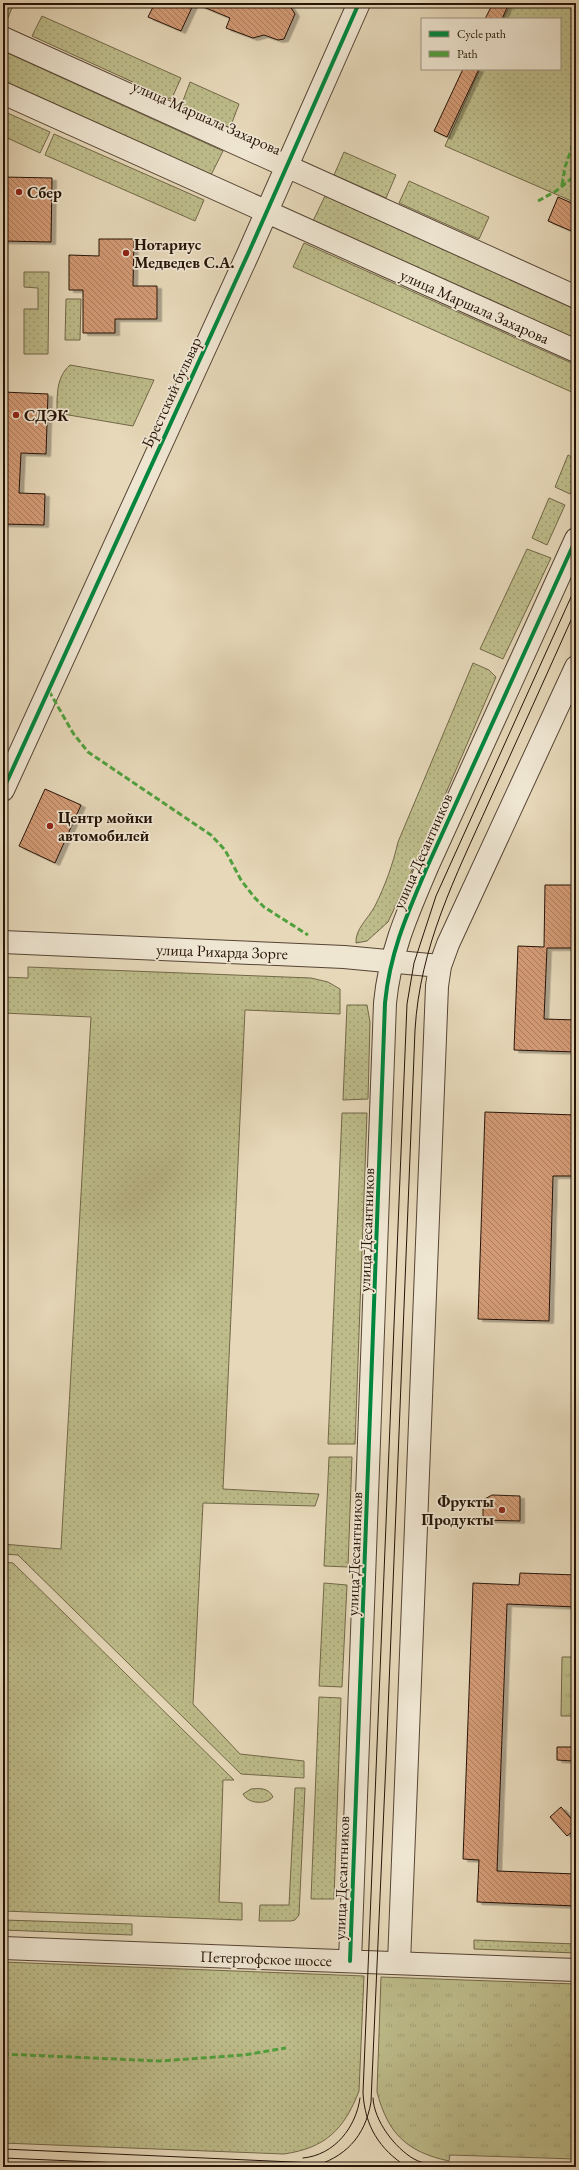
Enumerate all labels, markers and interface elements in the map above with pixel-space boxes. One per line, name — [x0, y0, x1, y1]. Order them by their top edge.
legend — [421, 18, 561, 70]
text: Cycle path — [457, 26, 506, 42]
text: Path — [457, 46, 478, 62]
street label: улица Маршала Захарова — [129, 75, 285, 160]
place label: Сбер — [27, 182, 62, 203]
marker: Сбер — [14, 187, 24, 197]
place label: Нотариус Медведев С.А. — [134, 234, 235, 273]
marker: Нотариус Медведев С.А. — [121, 248, 131, 258]
street label: улица Маршала Захарова — [397, 264, 553, 349]
street label: Брестский бульвар — [137, 333, 206, 451]
place label: СДЭК — [24, 405, 69, 426]
marker: СДЭК — [11, 410, 21, 420]
street label: улица Десантников — [388, 790, 457, 912]
place label: Центр мойки автомобилей — [58, 807, 153, 846]
marker: Центр мойки автомобилей — [45, 821, 55, 831]
street label: улица Рихарда Зорге — [156, 939, 288, 964]
street label: улица Десантников — [354, 1167, 379, 1292]
street label: улица Десантников — [342, 1491, 367, 1616]
place label: Фрукты Продукты — [421, 1491, 494, 1530]
marker: Фрукты Продукты — [497, 1505, 507, 1515]
street label: улица Десантников — [329, 1815, 354, 1940]
street label: Петергофское шоссе — [200, 1946, 332, 1971]

